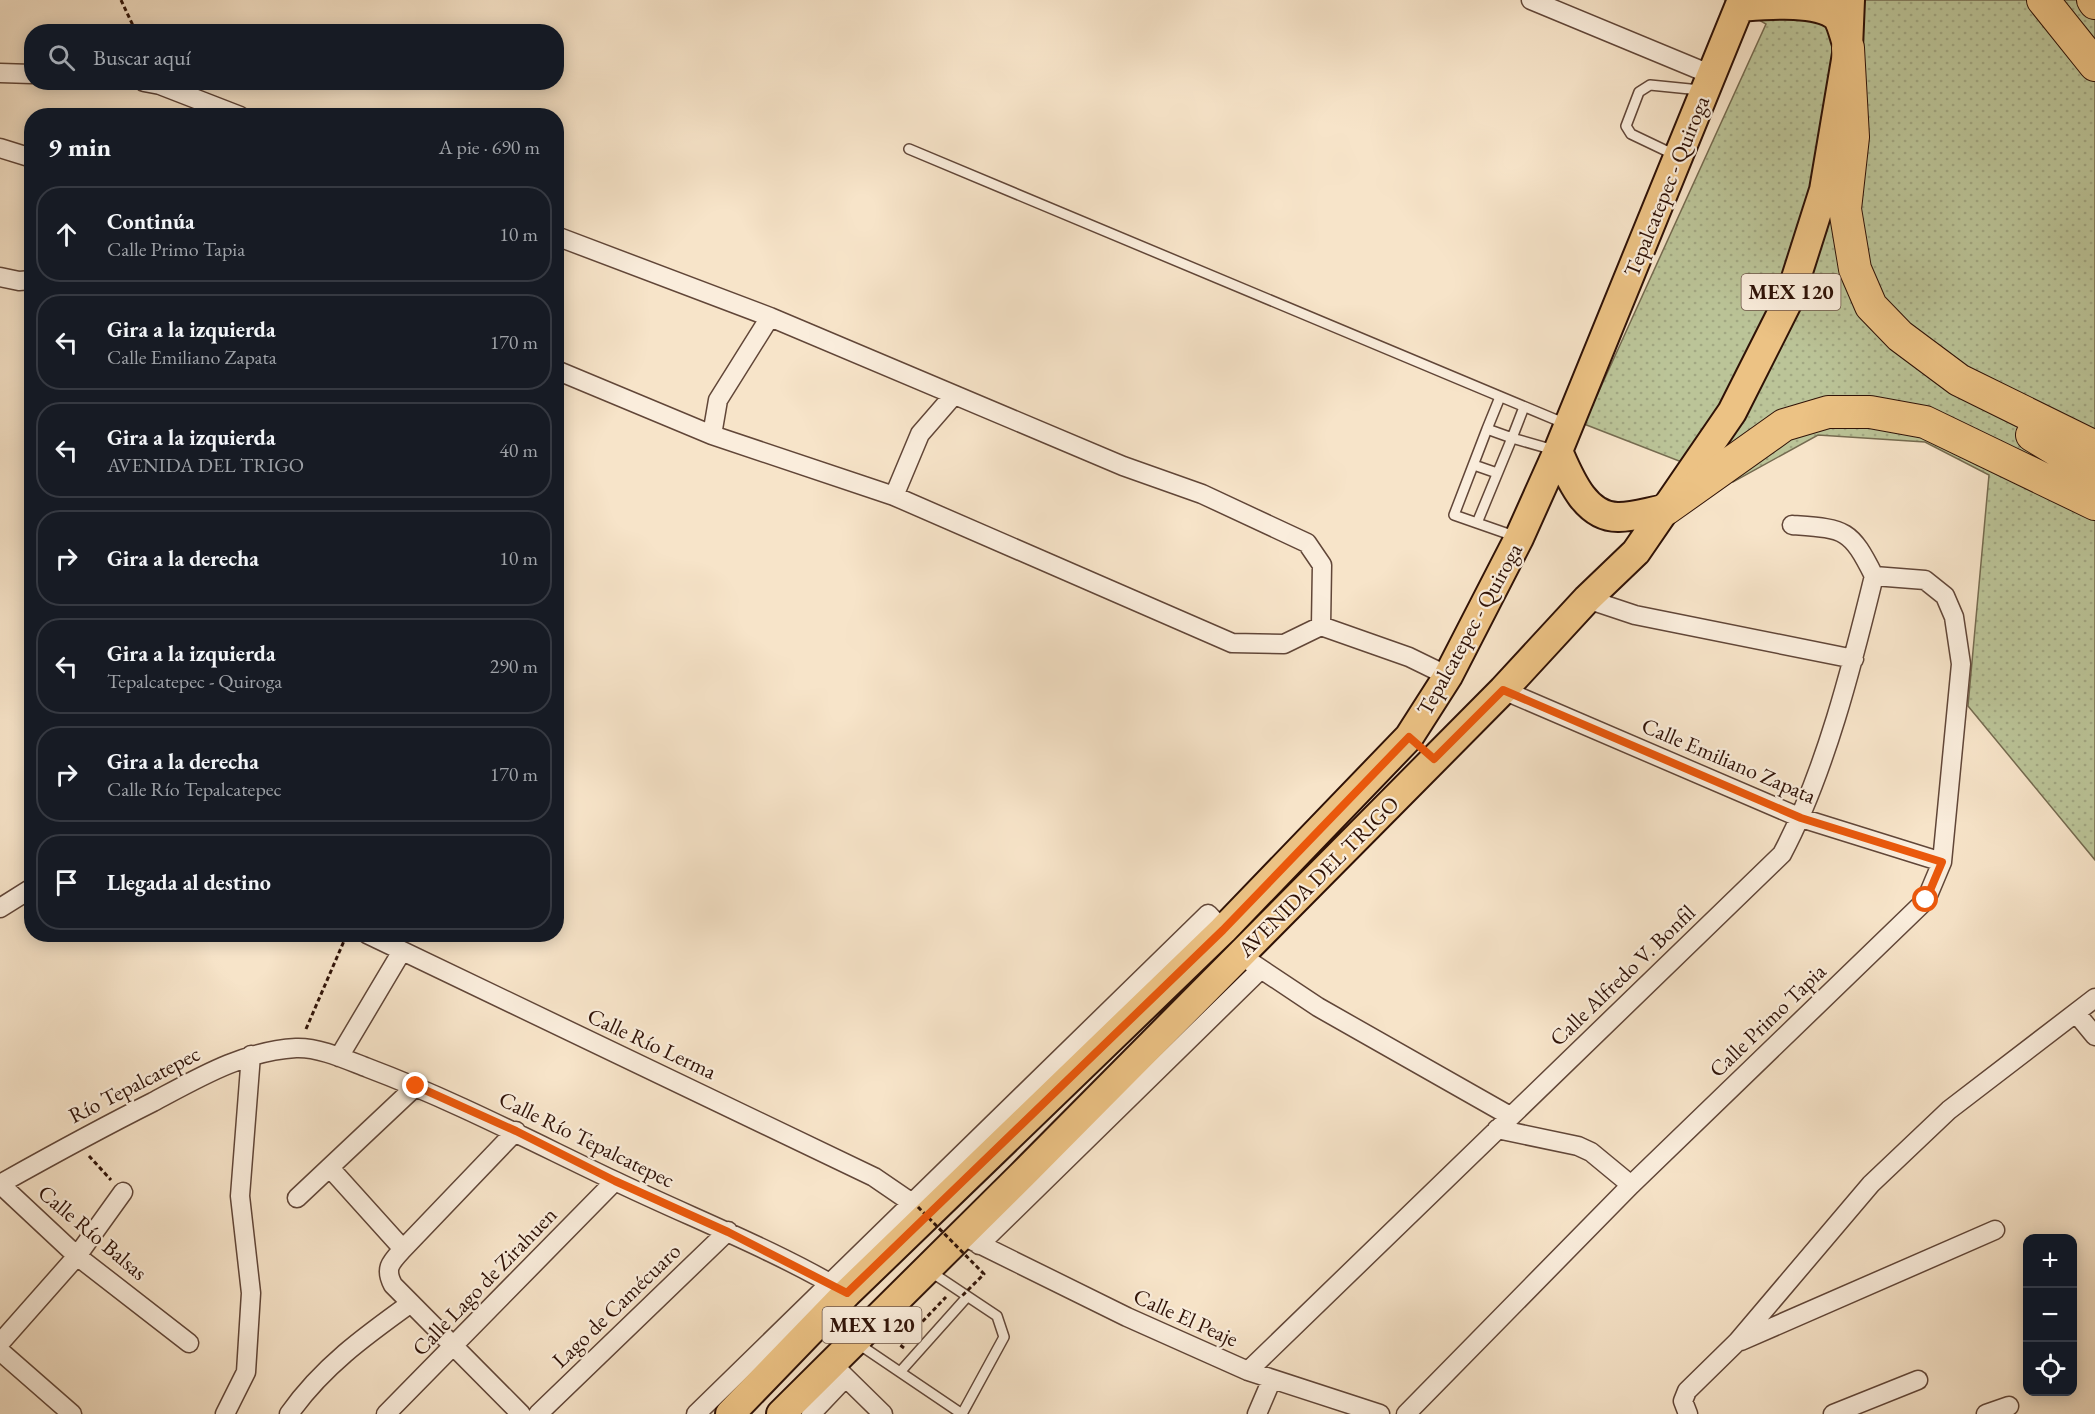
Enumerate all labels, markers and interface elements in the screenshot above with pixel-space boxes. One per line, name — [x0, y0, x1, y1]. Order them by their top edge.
search box — [24, 24, 564, 90]
icon: search — [45, 41, 78, 74]
text: Buscar aquí — [93, 43, 191, 72]
street label: Tepalcatepec - Quiroga — [1617, 91, 1716, 281]
text: 9 min — [48, 130, 111, 164]
text: A pie · 690 m — [439, 134, 540, 160]
text: Continúa — [107, 207, 195, 236]
icon: ahead — [50, 218, 83, 251]
text: 10 m — [499, 221, 538, 247]
text: Calle Primo Tapia — [107, 236, 245, 262]
road number: MEX 120 — [1742, 274, 1840, 310]
text: Gira a la izquierda — [107, 315, 276, 344]
icon: left — [50, 326, 83, 359]
text: 170 m — [490, 329, 538, 355]
text: Calle Emiliano Zapata — [107, 344, 277, 370]
text: Gira a la izquierda — [107, 423, 276, 452]
icon: left — [50, 434, 83, 467]
text: 40 m — [499, 437, 538, 463]
text: AVENIDA DEL TRIGO — [107, 452, 304, 478]
street label: Tepalcatepec - Quiroga — [1410, 538, 1529, 721]
icon: right — [50, 542, 83, 575]
text: Gira a la derecha — [107, 544, 259, 573]
text: 10 m — [499, 545, 538, 571]
text: Gira a la izquierda — [107, 639, 276, 668]
icon: left — [50, 650, 83, 683]
text: 290 m — [490, 653, 538, 679]
text: Tepalcatepec - Quiroga — [107, 668, 282, 694]
street label: Calle Emiliano Zapata — [1637, 711, 1821, 810]
text: Gira a la derecha — [107, 747, 259, 776]
icon: right — [50, 758, 83, 791]
text: 170 m — [490, 761, 538, 787]
text: Calle Río Tepalcatepec — [107, 776, 282, 802]
street label: AVENIDA DEL TRIGO — [1231, 789, 1405, 964]
icon: arrive — [50, 866, 83, 899]
text: Llegada al destino — [107, 868, 271, 897]
route start — [1912, 886, 1938, 912]
street label: Calle Alfredo V. Bonfil — [1543, 898, 1701, 1052]
street label: Calle Primo Tapia — [1703, 957, 1832, 1084]
street label: Calle Río Lerma — [583, 1001, 721, 1086]
street label: Río Tepalcatepec — [63, 1039, 205, 1130]
route end — [402, 1072, 428, 1098]
street label: Calle Río Tepalcatepec — [494, 1084, 679, 1195]
street label: Calle Río Balsas — [32, 1178, 153, 1287]
street label: Calle Lago de Zirahuen — [406, 1200, 563, 1362]
map controls — [2023, 1234, 2077, 1396]
button: + — [2023, 1234, 2077, 1288]
street label: Lago de Camécuaro — [546, 1236, 687, 1374]
street label: Calle El Peaje — [1129, 1281, 1243, 1354]
button: − — [2023, 1288, 2077, 1342]
road number: MEX 120 — [822, 1307, 922, 1343]
button: locate — [2023, 1342, 2077, 1396]

